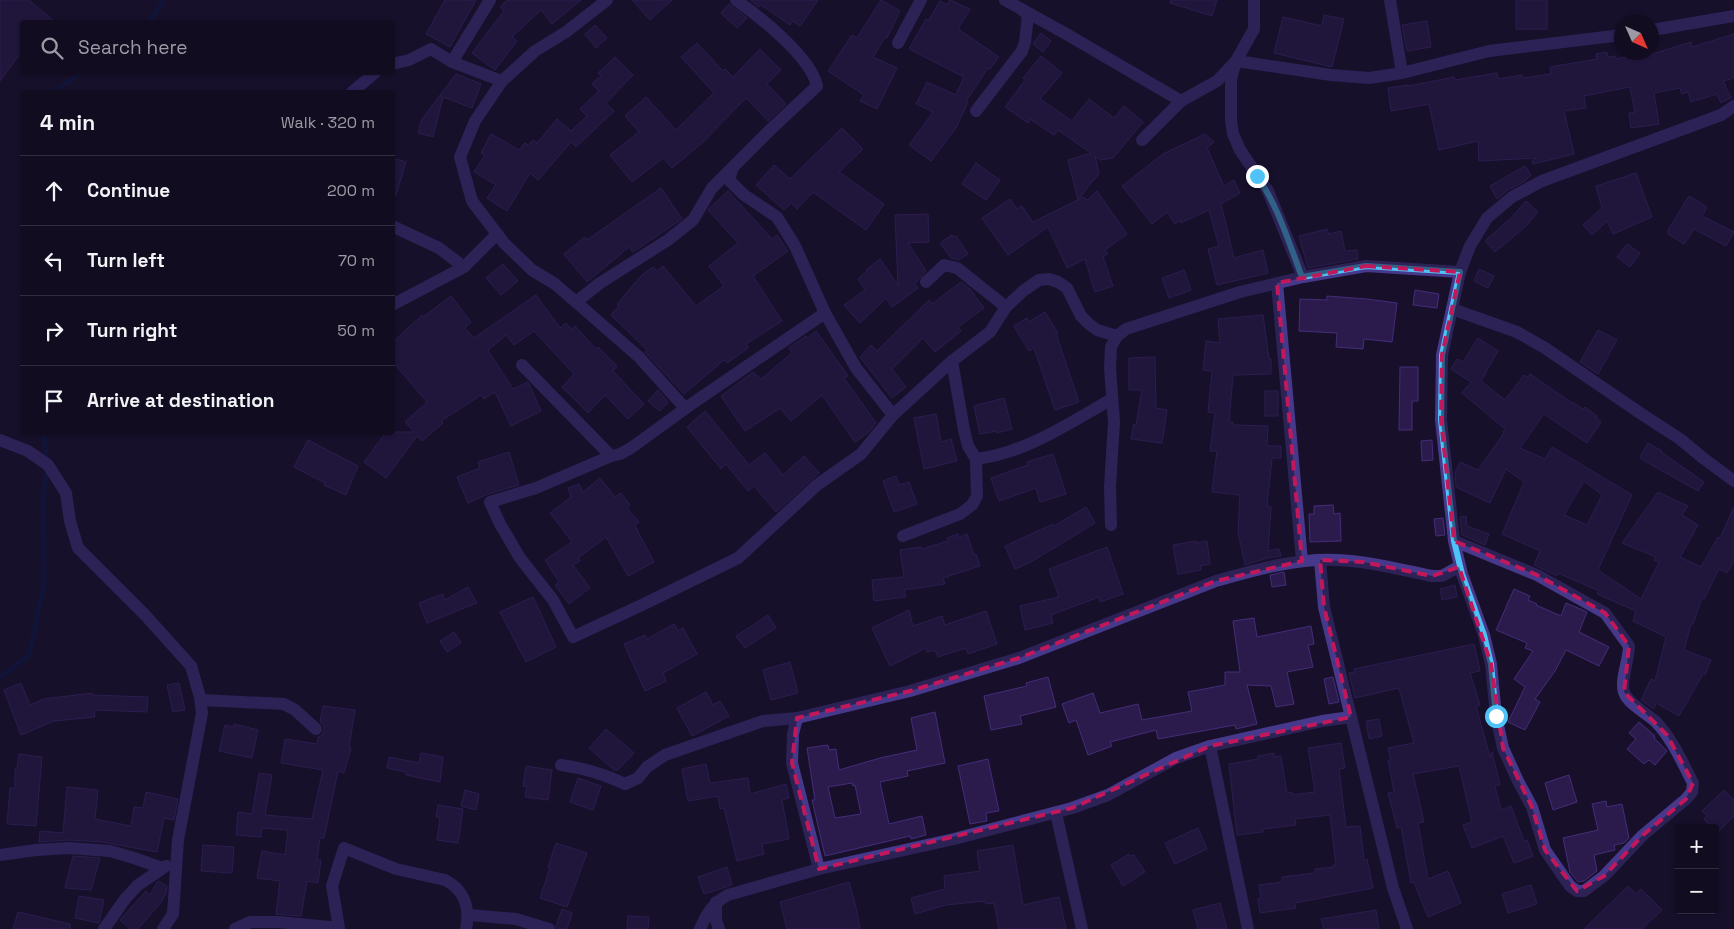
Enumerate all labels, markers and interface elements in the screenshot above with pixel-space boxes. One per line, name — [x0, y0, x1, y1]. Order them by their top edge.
north arrow — [1614, 15, 1659, 60]
search box — [20, 20, 395, 75]
icon: search — [38, 34, 66, 62]
text: Search here — [78, 35, 188, 60]
text: 4 min — [40, 109, 95, 136]
text: Walk · 320 m — [281, 112, 375, 133]
route end — [1246, 165, 1269, 188]
icon: ahead — [40, 177, 68, 205]
text: Continue — [87, 178, 170, 203]
text: 200 m — [327, 180, 375, 201]
icon: left — [40, 247, 68, 275]
text: Turn left — [87, 248, 165, 273]
text: 70 m — [338, 250, 375, 271]
icon: right — [40, 317, 68, 345]
text: Turn right — [87, 318, 177, 343]
text: 50 m — [337, 320, 375, 341]
icon: arrive — [40, 387, 68, 415]
text: Arrive at destination — [87, 388, 275, 413]
route start — [1485, 705, 1508, 728]
map controls — [1674, 824, 1719, 914]
button: + — [1674, 824, 1719, 869]
button: − — [1674, 869, 1719, 914]

